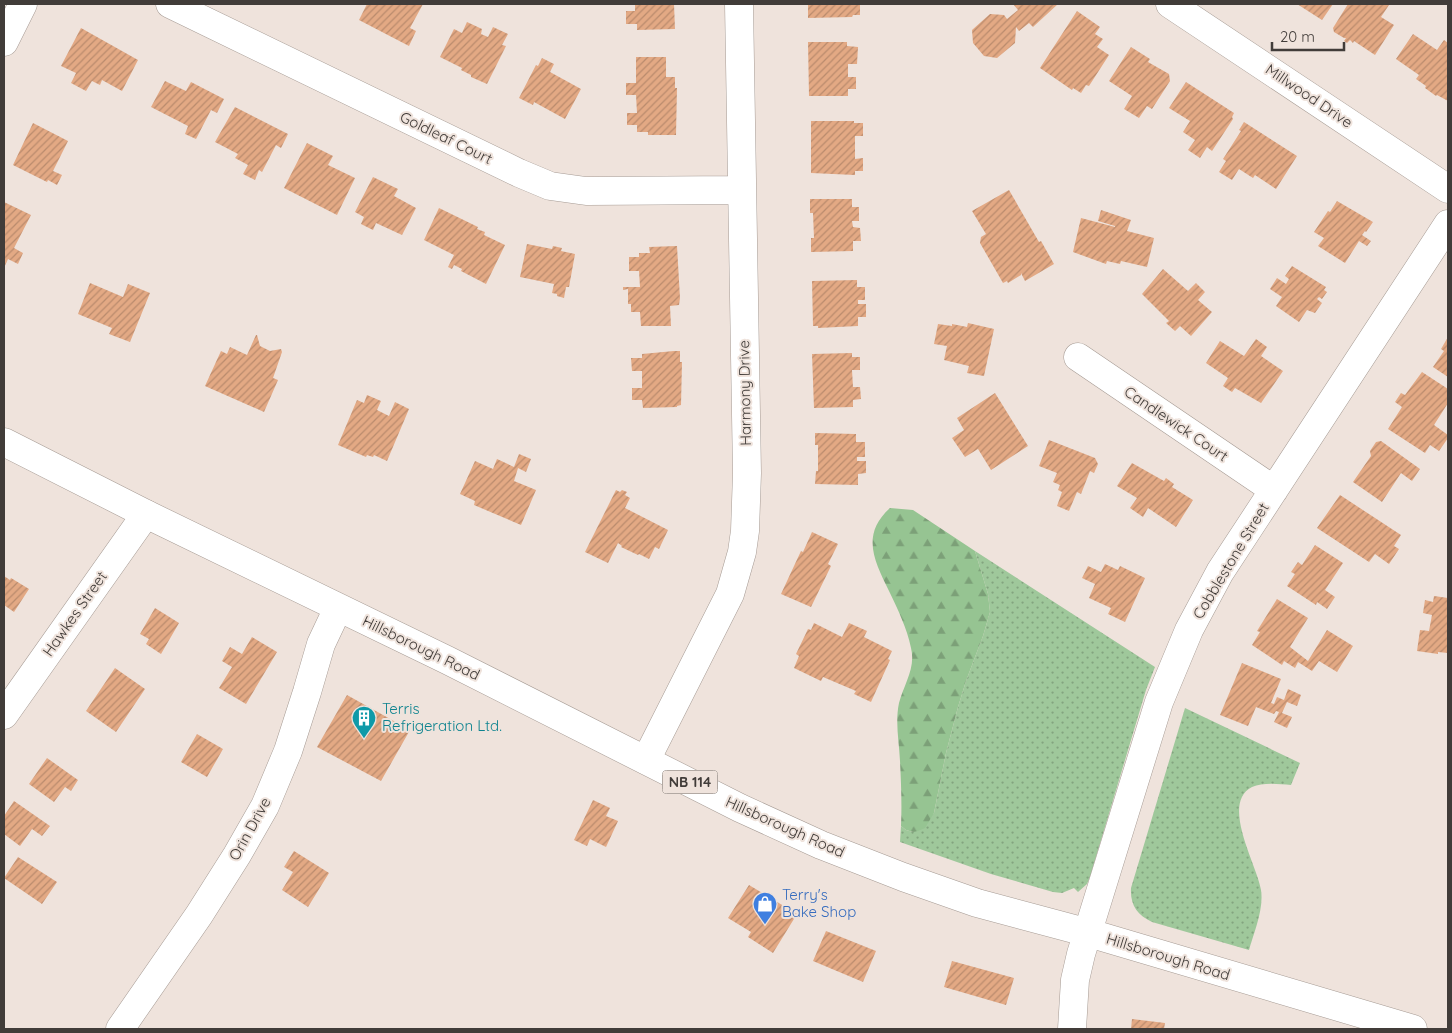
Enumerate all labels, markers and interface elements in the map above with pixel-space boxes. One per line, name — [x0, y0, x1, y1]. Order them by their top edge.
scale bar — [1272, 20, 1344, 52]
text: 20 m — [1280, 27, 1315, 46]
street label: Millwood Drive — [1262, 59, 1356, 132]
street label: Goldleaf Court — [397, 107, 496, 168]
street label: Harmony Drive — [734, 340, 755, 446]
street label: Candlewick Court — [1121, 382, 1232, 465]
street label: Cobblestone Street — [1188, 499, 1273, 622]
street label: Hawkes Street — [38, 568, 111, 660]
street label: Hillsborough Road — [359, 611, 483, 684]
place label: Terris Refrigeration Ltd. — [382, 699, 502, 735]
building icon: Terris Refrigeration Ltd. — [351, 705, 377, 739]
road number: NB 114 — [662, 770, 718, 794]
street label: Hillsborough Road — [723, 792, 848, 861]
street label: Orin Drive — [224, 794, 275, 864]
place label: Terry's Bake Shop — [782, 885, 856, 921]
shop icon: Terry's Bake Shop — [752, 891, 778, 925]
street label: Hillsborough Road — [1104, 929, 1232, 984]

